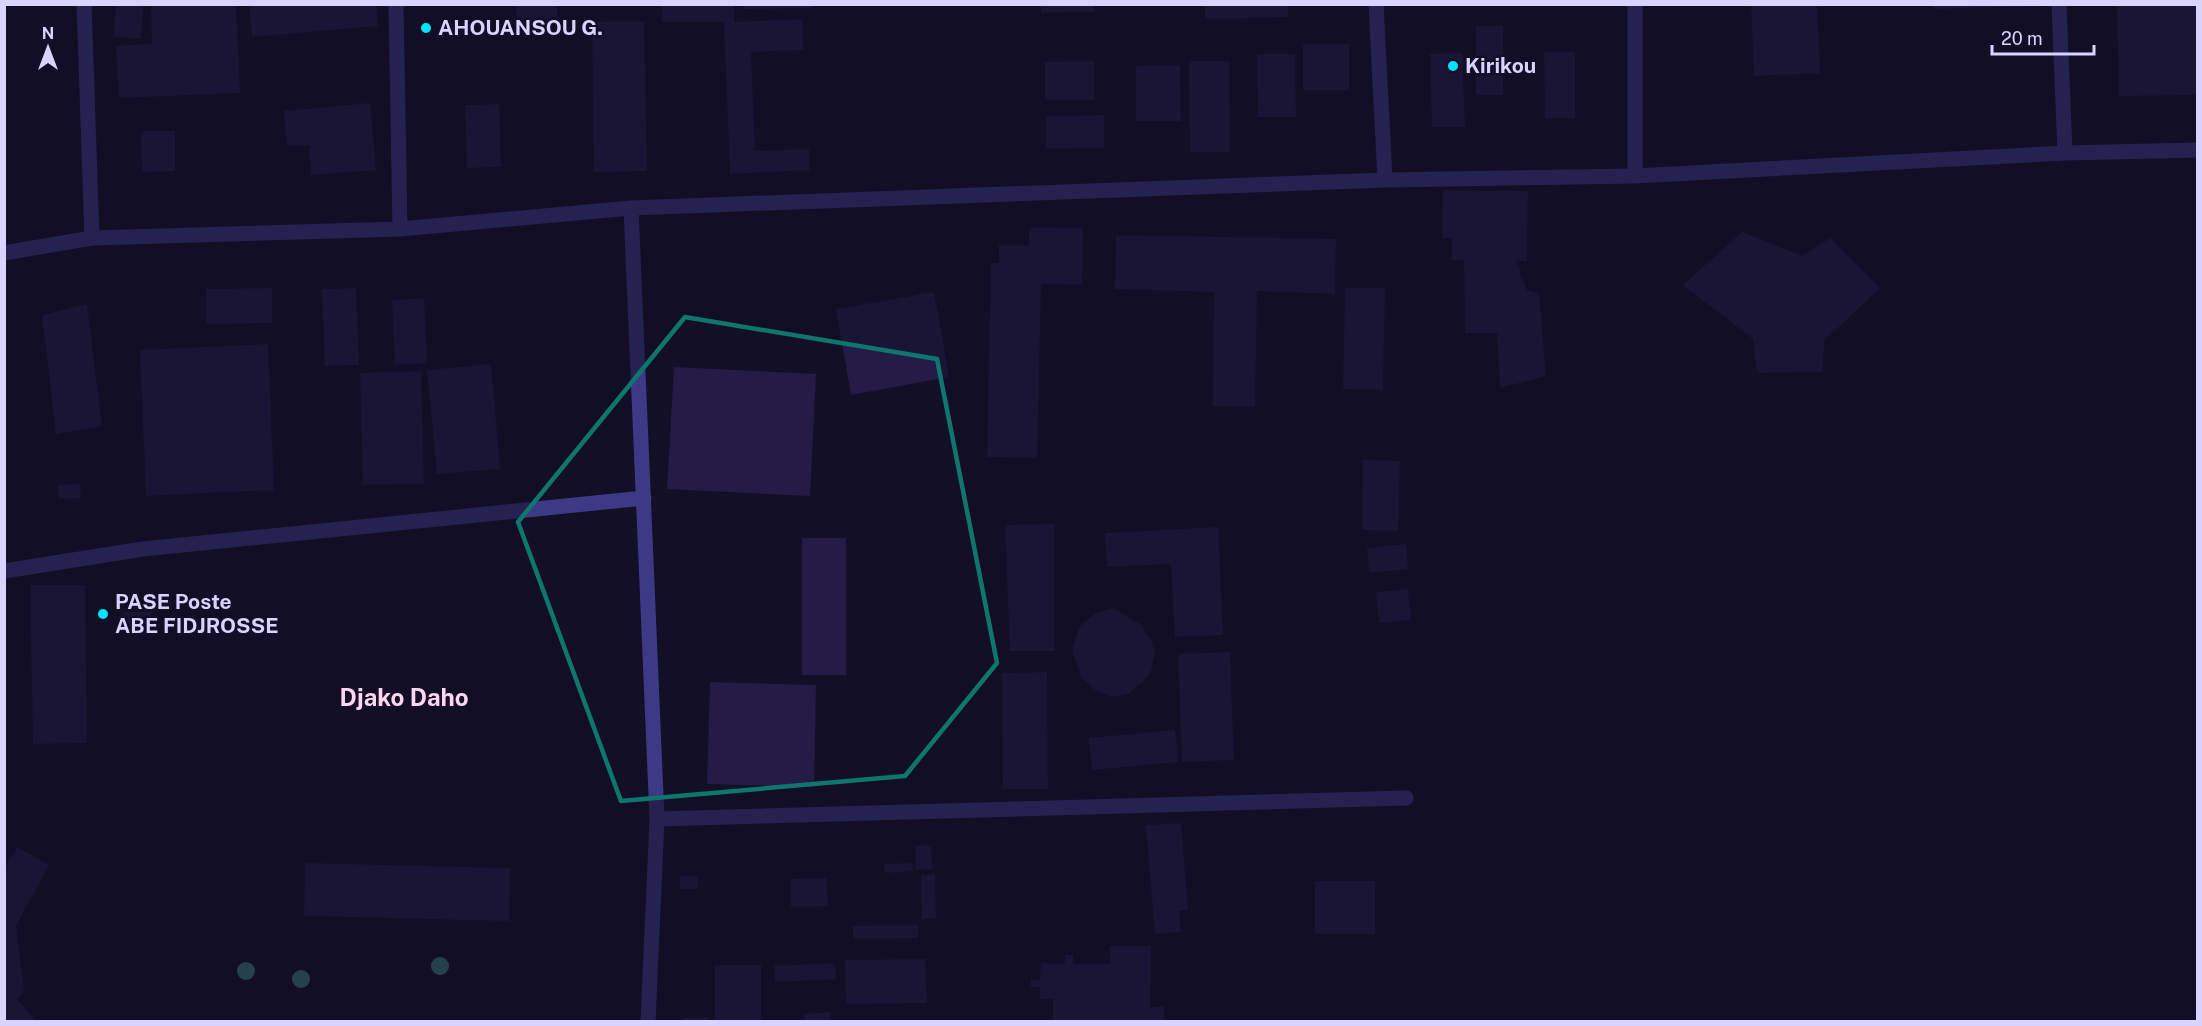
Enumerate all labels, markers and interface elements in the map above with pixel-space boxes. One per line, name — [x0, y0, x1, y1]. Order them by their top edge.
place label: AHOUANSOU G. — [438, 15, 603, 40]
north arrow — [18, 18, 78, 78]
scale bar — [1992, 18, 2094, 56]
marker: AHOUANSOU G. — [419, 21, 433, 35]
text: N — [42, 24, 54, 43]
text: 20 m — [2001, 28, 2043, 49]
place label: Kirikou — [1465, 53, 1536, 78]
marker: Kirikou — [1446, 59, 1460, 73]
place label: PASE Poste ABE FIDJROSSE — [115, 589, 279, 638]
marker: PASE Poste ABE FIDJROSSE — [96, 607, 110, 621]
district label: Djako Daho — [339, 683, 469, 711]

